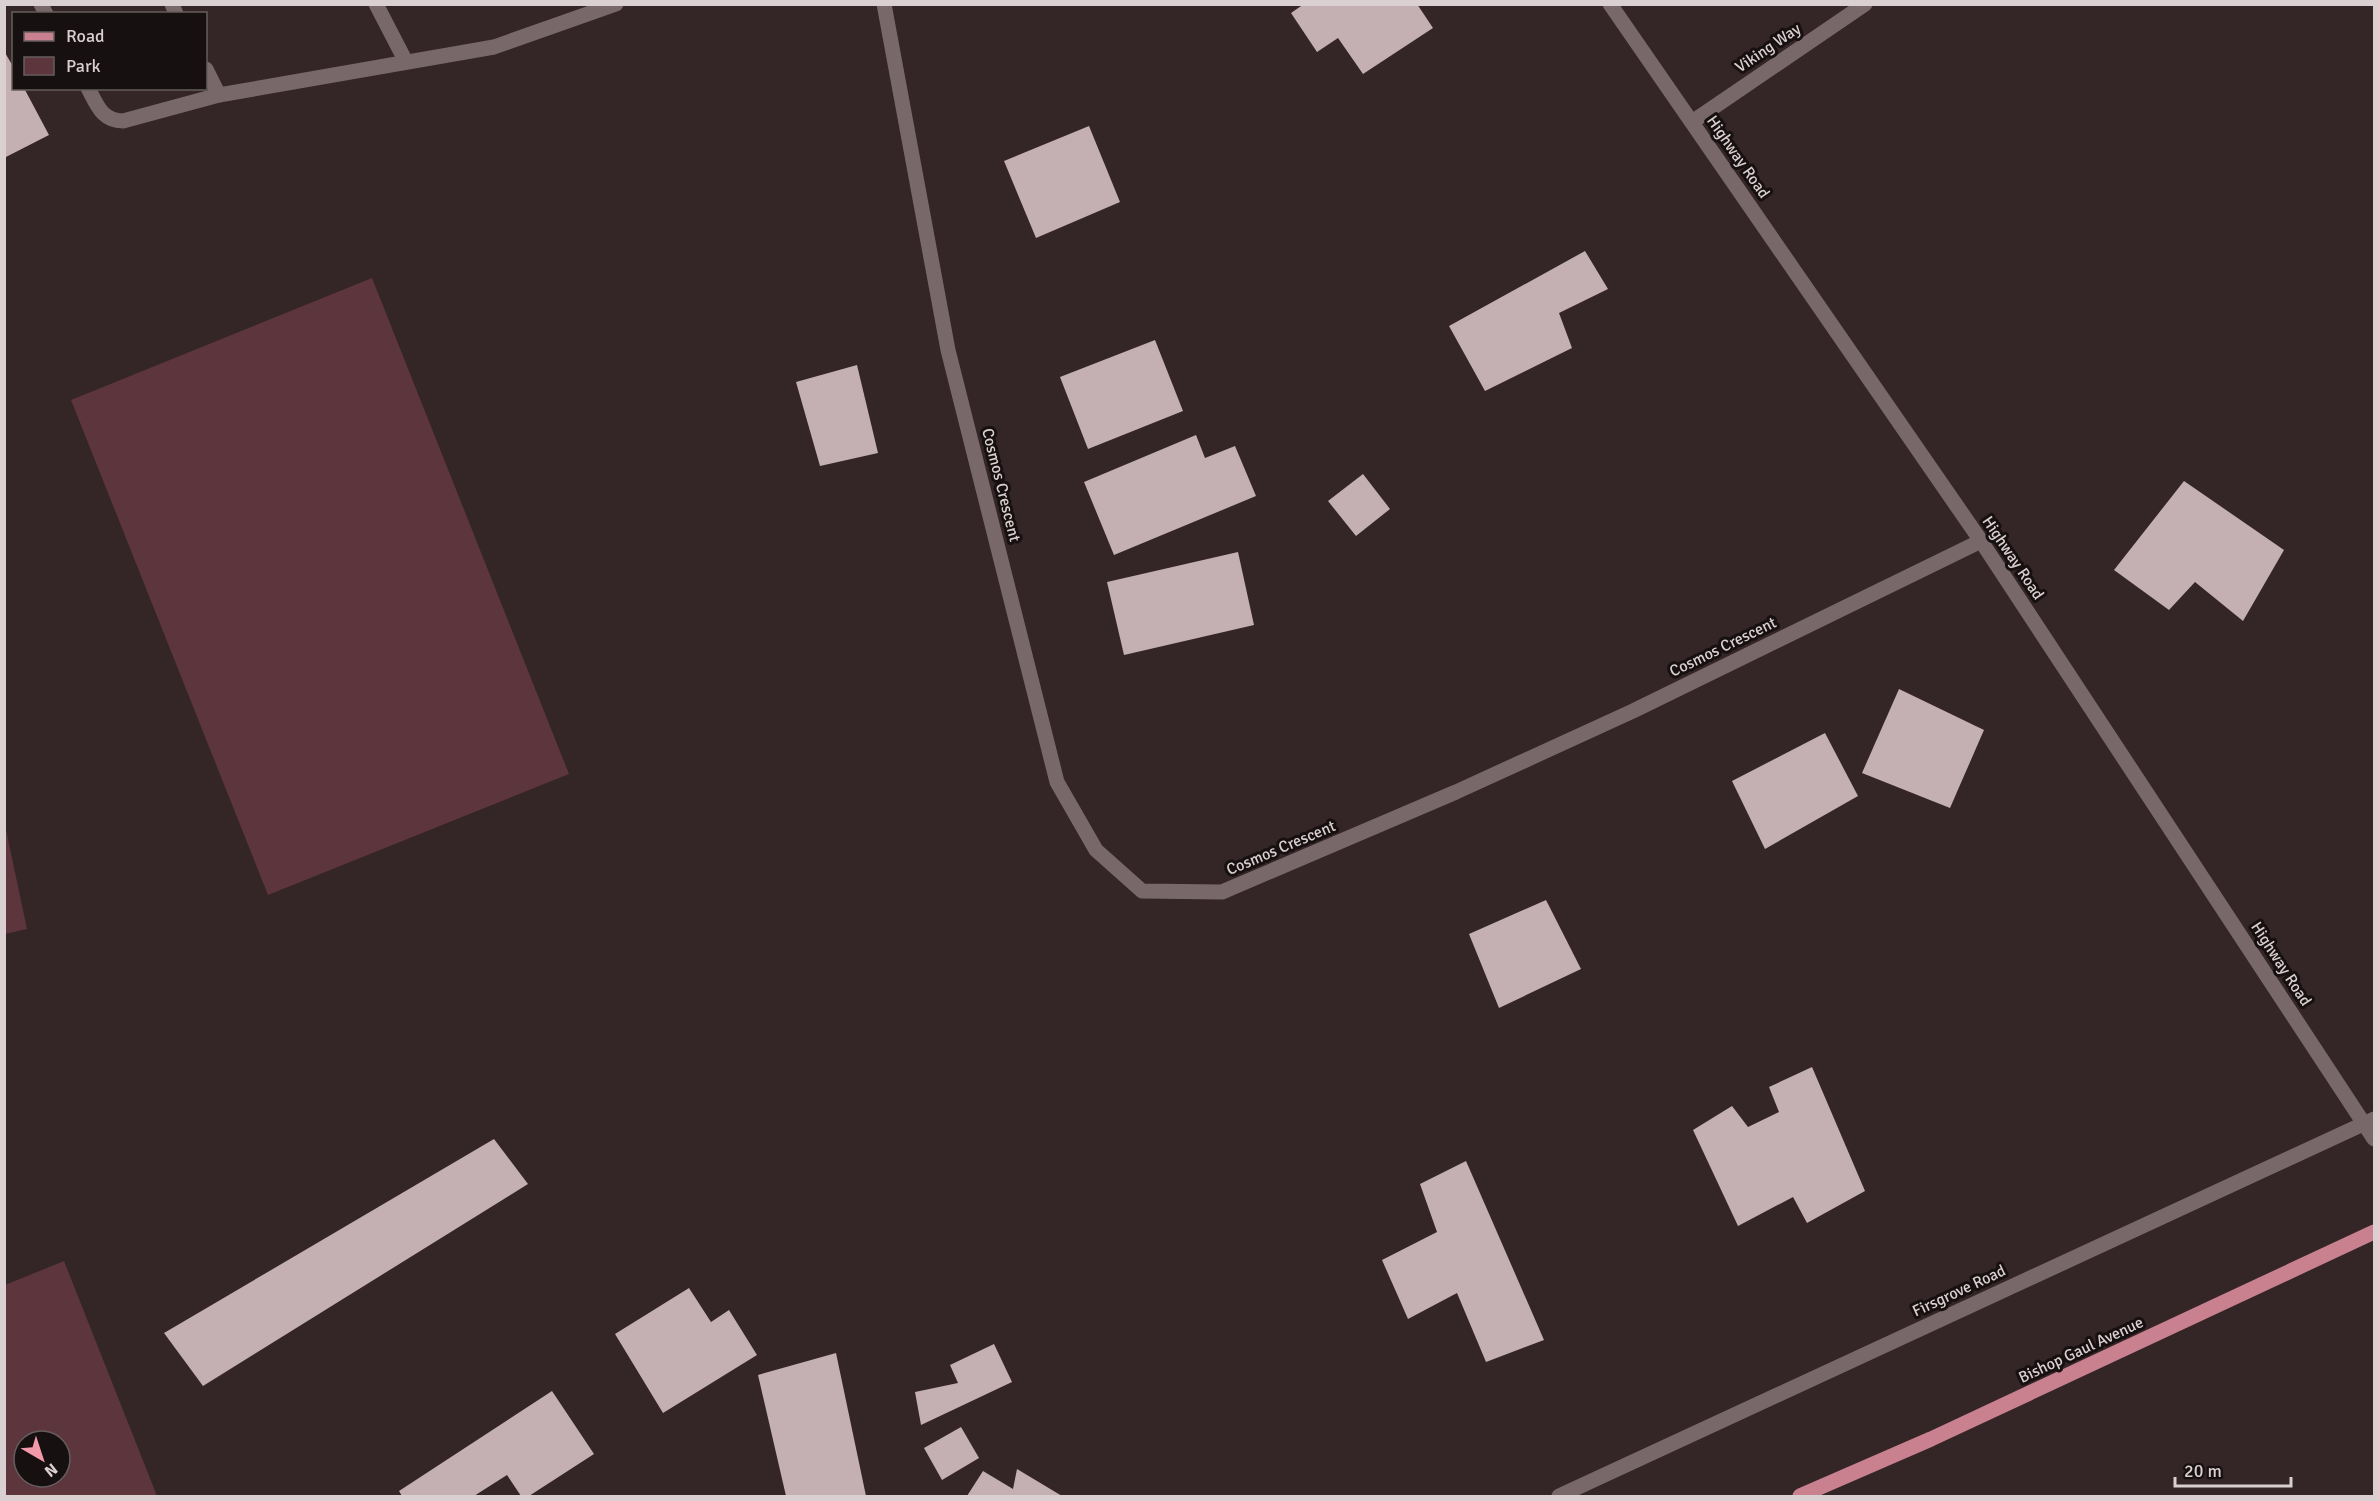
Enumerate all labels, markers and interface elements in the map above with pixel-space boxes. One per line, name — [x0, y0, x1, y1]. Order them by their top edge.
legend — [12, 12, 207, 90]
street label: Viking Way — [1731, 18, 1805, 77]
text: Road — [66, 25, 105, 47]
text: Park — [66, 55, 101, 77]
street label: Highway Road — [1702, 112, 1774, 202]
street label: Cosmos Crescent — [977, 426, 1025, 544]
street label: Highway Road — [1978, 512, 2048, 604]
street label: Cosmos Crescent — [1666, 612, 1780, 682]
street label: Cosmos Crescent — [1223, 816, 1339, 880]
street label: Highway Road — [2246, 918, 2316, 1010]
street label: Firsgrove Road — [1909, 1261, 2009, 1321]
street label: Bishop Gaul Avenue — [2015, 1312, 2147, 1388]
north arrow — [12, 1429, 72, 1489]
scale bar — [2175, 1450, 2290, 1488]
text: N — [40, 1459, 61, 1481]
text: 20 m — [2184, 1460, 2222, 1482]

